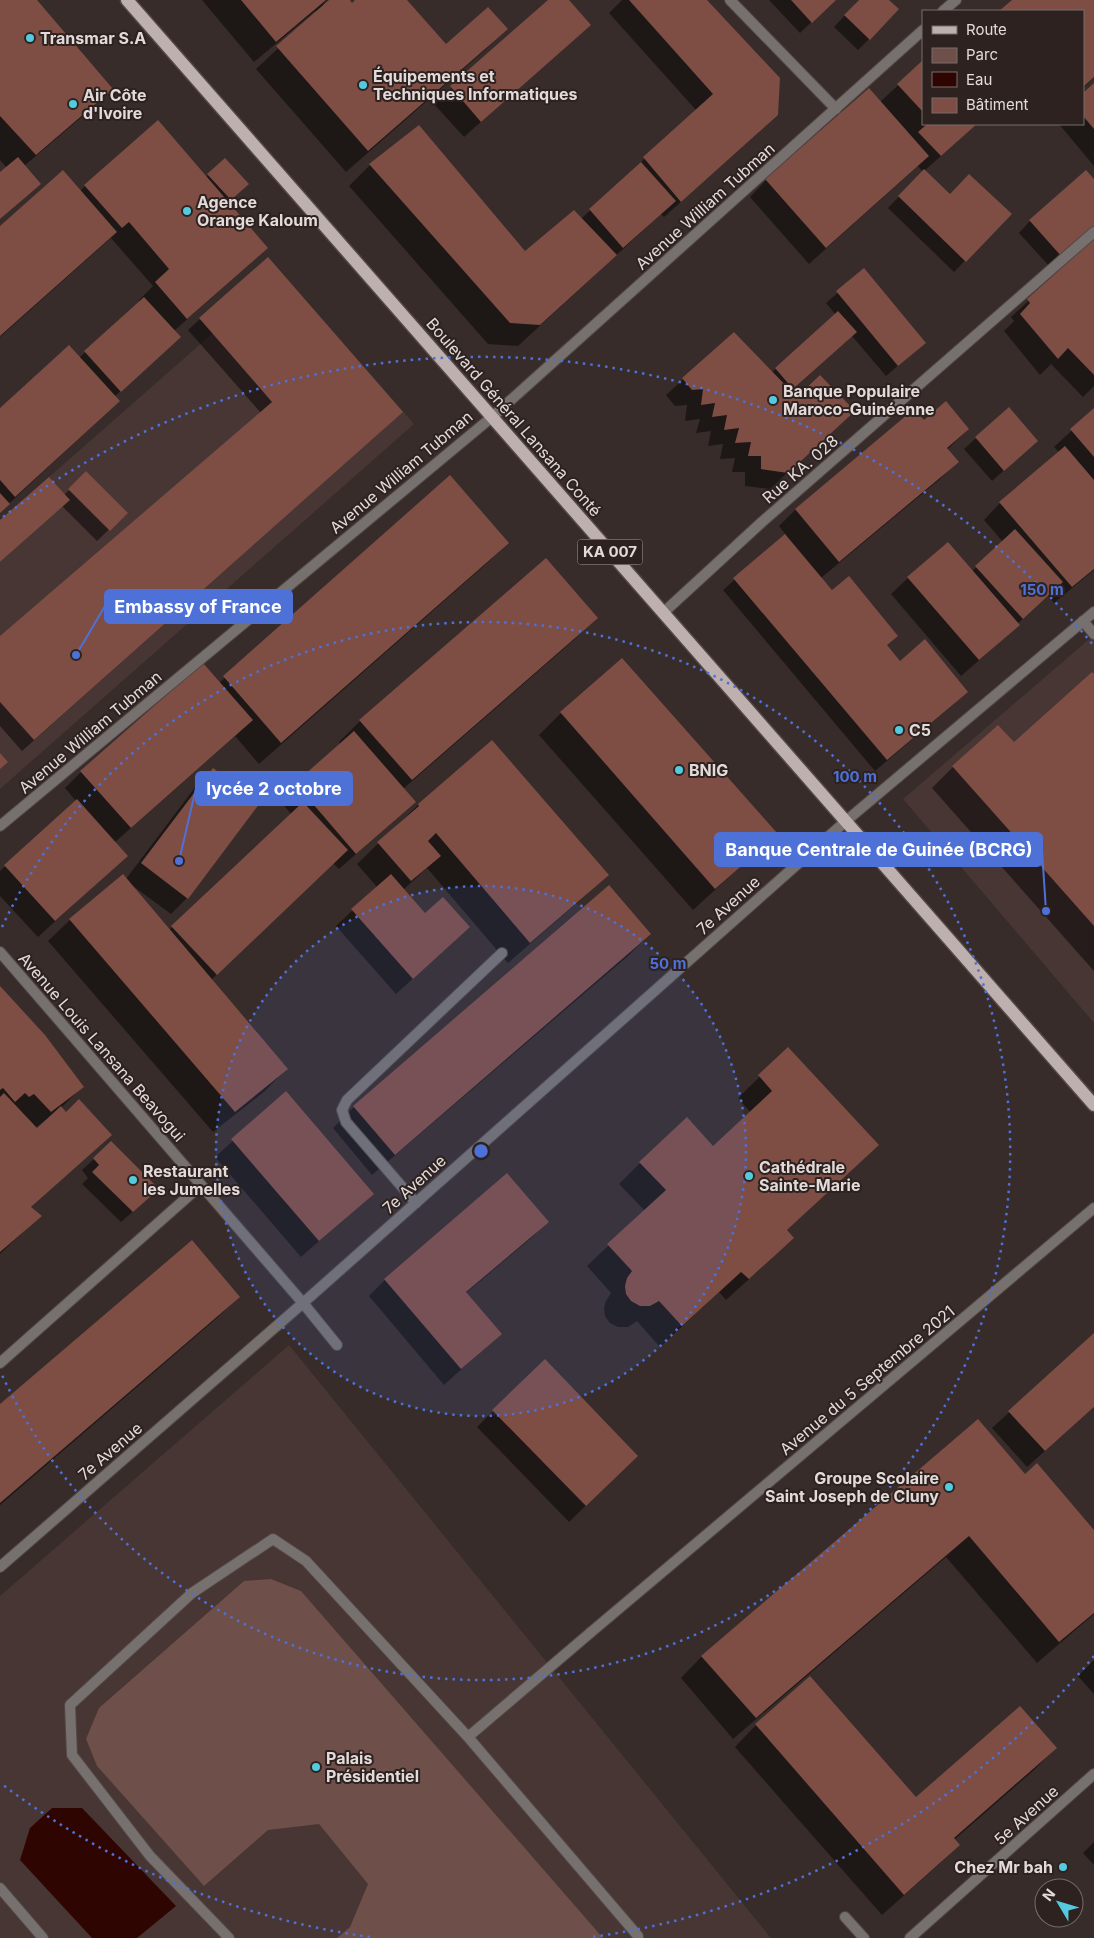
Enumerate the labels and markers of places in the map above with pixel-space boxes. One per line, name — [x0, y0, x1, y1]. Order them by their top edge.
place label: Transmar S.A — [40, 28, 146, 48]
marker: Transmar S.A — [24, 32, 36, 44]
place label: Équipements et Techniques Informatiques — [373, 66, 578, 104]
marker: Équipements et Techniques Informatiques — [357, 79, 369, 91]
place label: Air Côte d'Ivoire — [83, 85, 147, 123]
marker: Air Côte d'Ivoire — [67, 98, 79, 110]
place label: Agence Orange Kaloum — [197, 192, 318, 230]
marker: Agence Orange Kaloum — [181, 205, 193, 217]
place label: Banque Populaire Maroco-Guinéenne — [783, 381, 935, 419]
marker: Banque Populaire Maroco-Guinéenne — [767, 394, 779, 406]
callout: Embassy of France — [105, 590, 292, 623]
place label: C5 — [909, 720, 931, 740]
marker: C5 — [893, 724, 905, 736]
place label: BNIG — [689, 760, 728, 780]
marker: BNIG — [673, 764, 685, 776]
callout: lycée 2 octobre — [196, 772, 352, 805]
callout: Banque Centrale de Guinée (BCRG) — [715, 833, 1042, 866]
centre of rings — [472, 1142, 490, 1160]
place label: Cathédrale Sainte-Marie — [759, 1157, 860, 1195]
place label: Restaurant les Jumelles — [143, 1161, 240, 1199]
marker: Cathédrale Sainte-Marie — [743, 1170, 755, 1182]
marker: Restaurant les Jumelles — [127, 1174, 139, 1186]
place label: Groupe Scolaire Saint Joseph de Cluny — [765, 1468, 939, 1506]
marker: Groupe Scolaire Saint Joseph de Cluny — [943, 1481, 955, 1493]
place label: Palais Présidentiel — [326, 1748, 419, 1786]
marker: Palais Présidentiel — [310, 1761, 322, 1773]
place label: Chez Mr bah — [954, 1857, 1053, 1877]
marker: Chez Mr bah — [1057, 1861, 1069, 1873]

